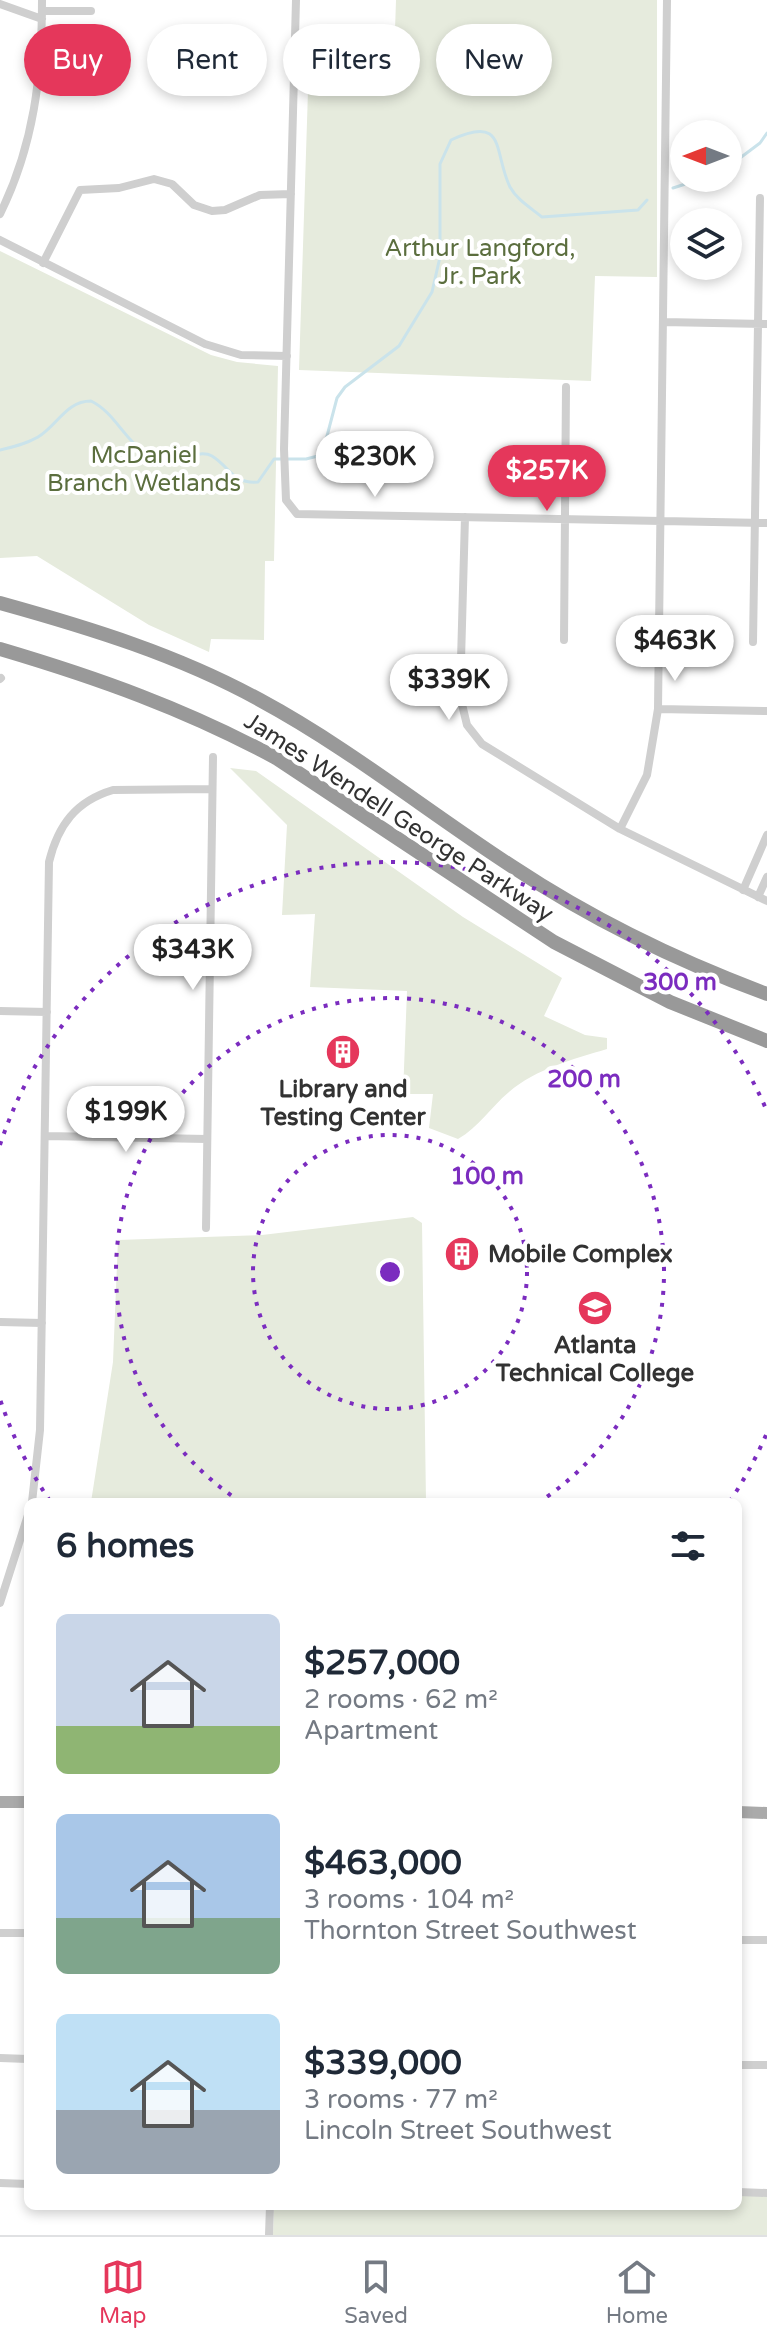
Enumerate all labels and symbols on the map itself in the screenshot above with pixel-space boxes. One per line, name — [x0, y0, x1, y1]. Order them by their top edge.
north arrow — [670, 120, 742, 192]
park label: Arthur Langford, Jr. Park — [384, 234, 576, 291]
pin: $230K — [319, 431, 431, 499]
park label: McDaniel Branch Wetlands — [47, 441, 241, 498]
pin: $257K — [491, 445, 603, 513]
pin: $463K — [619, 615, 731, 683]
pin: $339K — [393, 654, 505, 722]
street label: James Wendell George Parkway — [239, 706, 559, 928]
pin: $343K — [137, 924, 249, 992]
text: 300 m — [643, 968, 717, 997]
building icon: Library and Testing Center — [324, 1033, 362, 1071]
text: 200 m — [547, 1065, 621, 1094]
place label: Library and Testing Center — [259, 1075, 426, 1132]
pin: $199K — [70, 1086, 182, 1154]
text: 100 m — [450, 1162, 524, 1191]
building icon: Mobile Complex — [443, 1235, 481, 1273]
place label: Mobile Complex — [488, 1240, 673, 1269]
centre of rings — [376, 1258, 404, 1286]
school or university icon: Atlanta Technical College — [576, 1289, 614, 1327]
place label: Atlanta Technical College — [495, 1331, 695, 1388]

